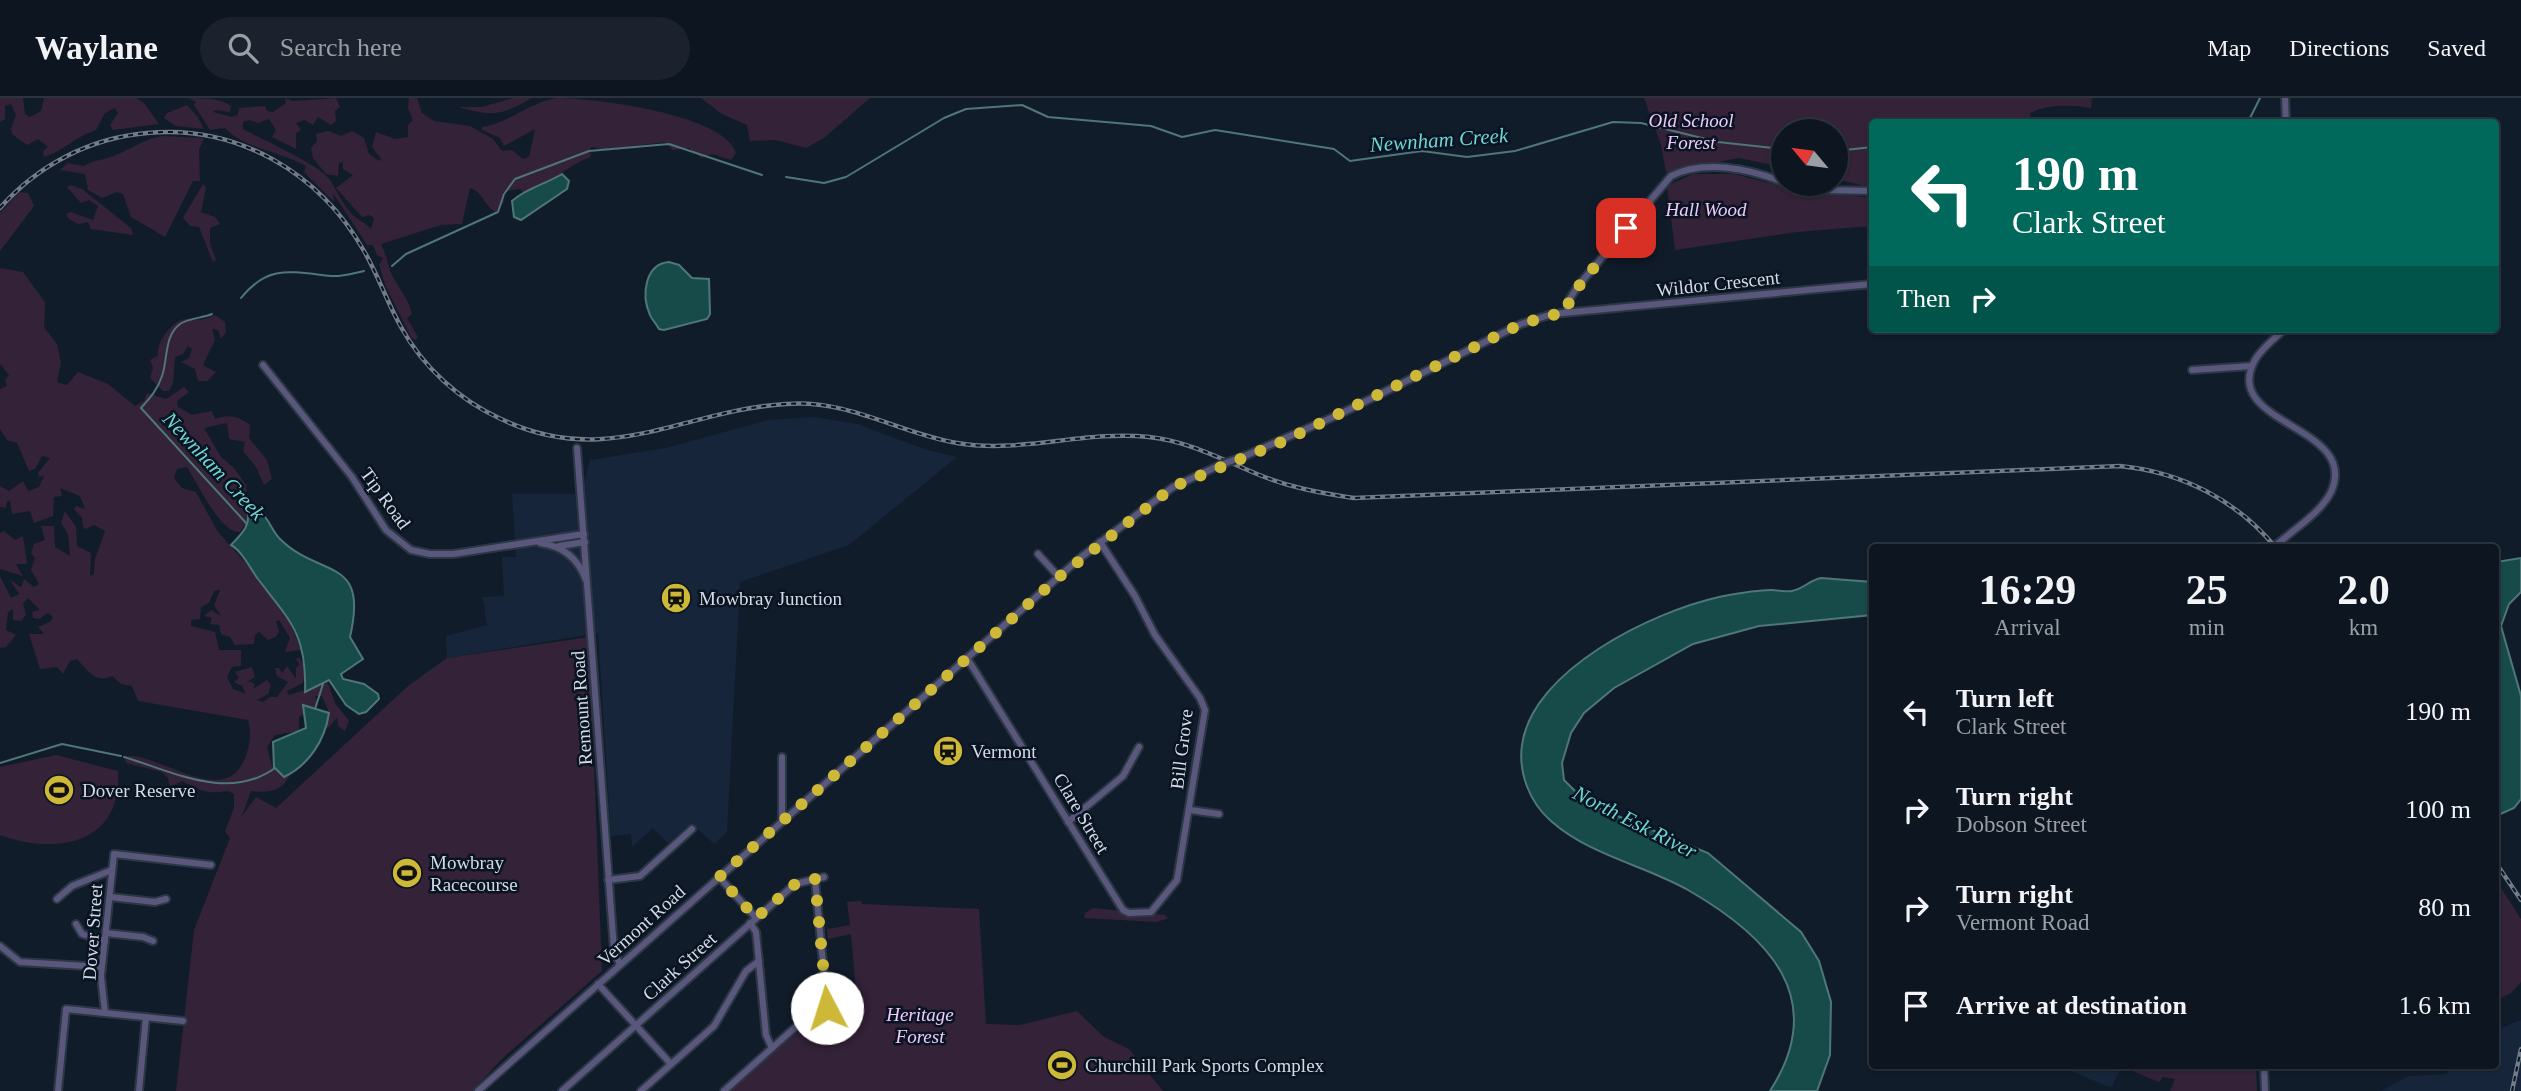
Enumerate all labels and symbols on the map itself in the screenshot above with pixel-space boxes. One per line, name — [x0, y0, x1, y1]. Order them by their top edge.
park label: Old School Forest — [1649, 110, 1733, 153]
north arrow — [1771, 119, 1848, 196]
water label: Newnham Creek — [1368, 123, 1510, 157]
pin — [1596, 198, 1656, 258]
park label: Hall Wood — [1664, 199, 1747, 220]
street label: Wildor Crescent — [1655, 266, 1782, 300]
water label: Newnham Creek — [157, 406, 271, 525]
street label: Tip Road — [356, 464, 415, 533]
station icon: Mowbray Junction — [659, 581, 693, 615]
place label: Mowbray Junction — [699, 588, 843, 609]
street label: Remount Road — [567, 650, 596, 766]
street label: Bill Grove — [1166, 708, 1197, 790]
station icon: Vermont — [931, 734, 965, 768]
place label: Vermont — [971, 741, 1037, 762]
street label: Clare Street — [1049, 769, 1114, 858]
sports icon: Dover Reserve — [42, 773, 76, 807]
place label: Dover Reserve — [82, 780, 195, 801]
water label: North Esk River — [1568, 780, 1701, 864]
place label: Mowbray Racecourse — [430, 852, 518, 895]
sports icon: Mowbray Racecourse — [390, 856, 424, 890]
street label: Vermont Road — [593, 880, 690, 970]
street label: Dover Street — [79, 882, 106, 981]
street label: Clark Street — [638, 928, 721, 1005]
position arrow — [790, 971, 864, 1045]
park label: Heritage Forest — [885, 1004, 954, 1047]
sports icon: Churchill Park Sports Complex — [1045, 1048, 1079, 1082]
place label: Churchill Park Sports Complex — [1085, 1055, 1325, 1076]

